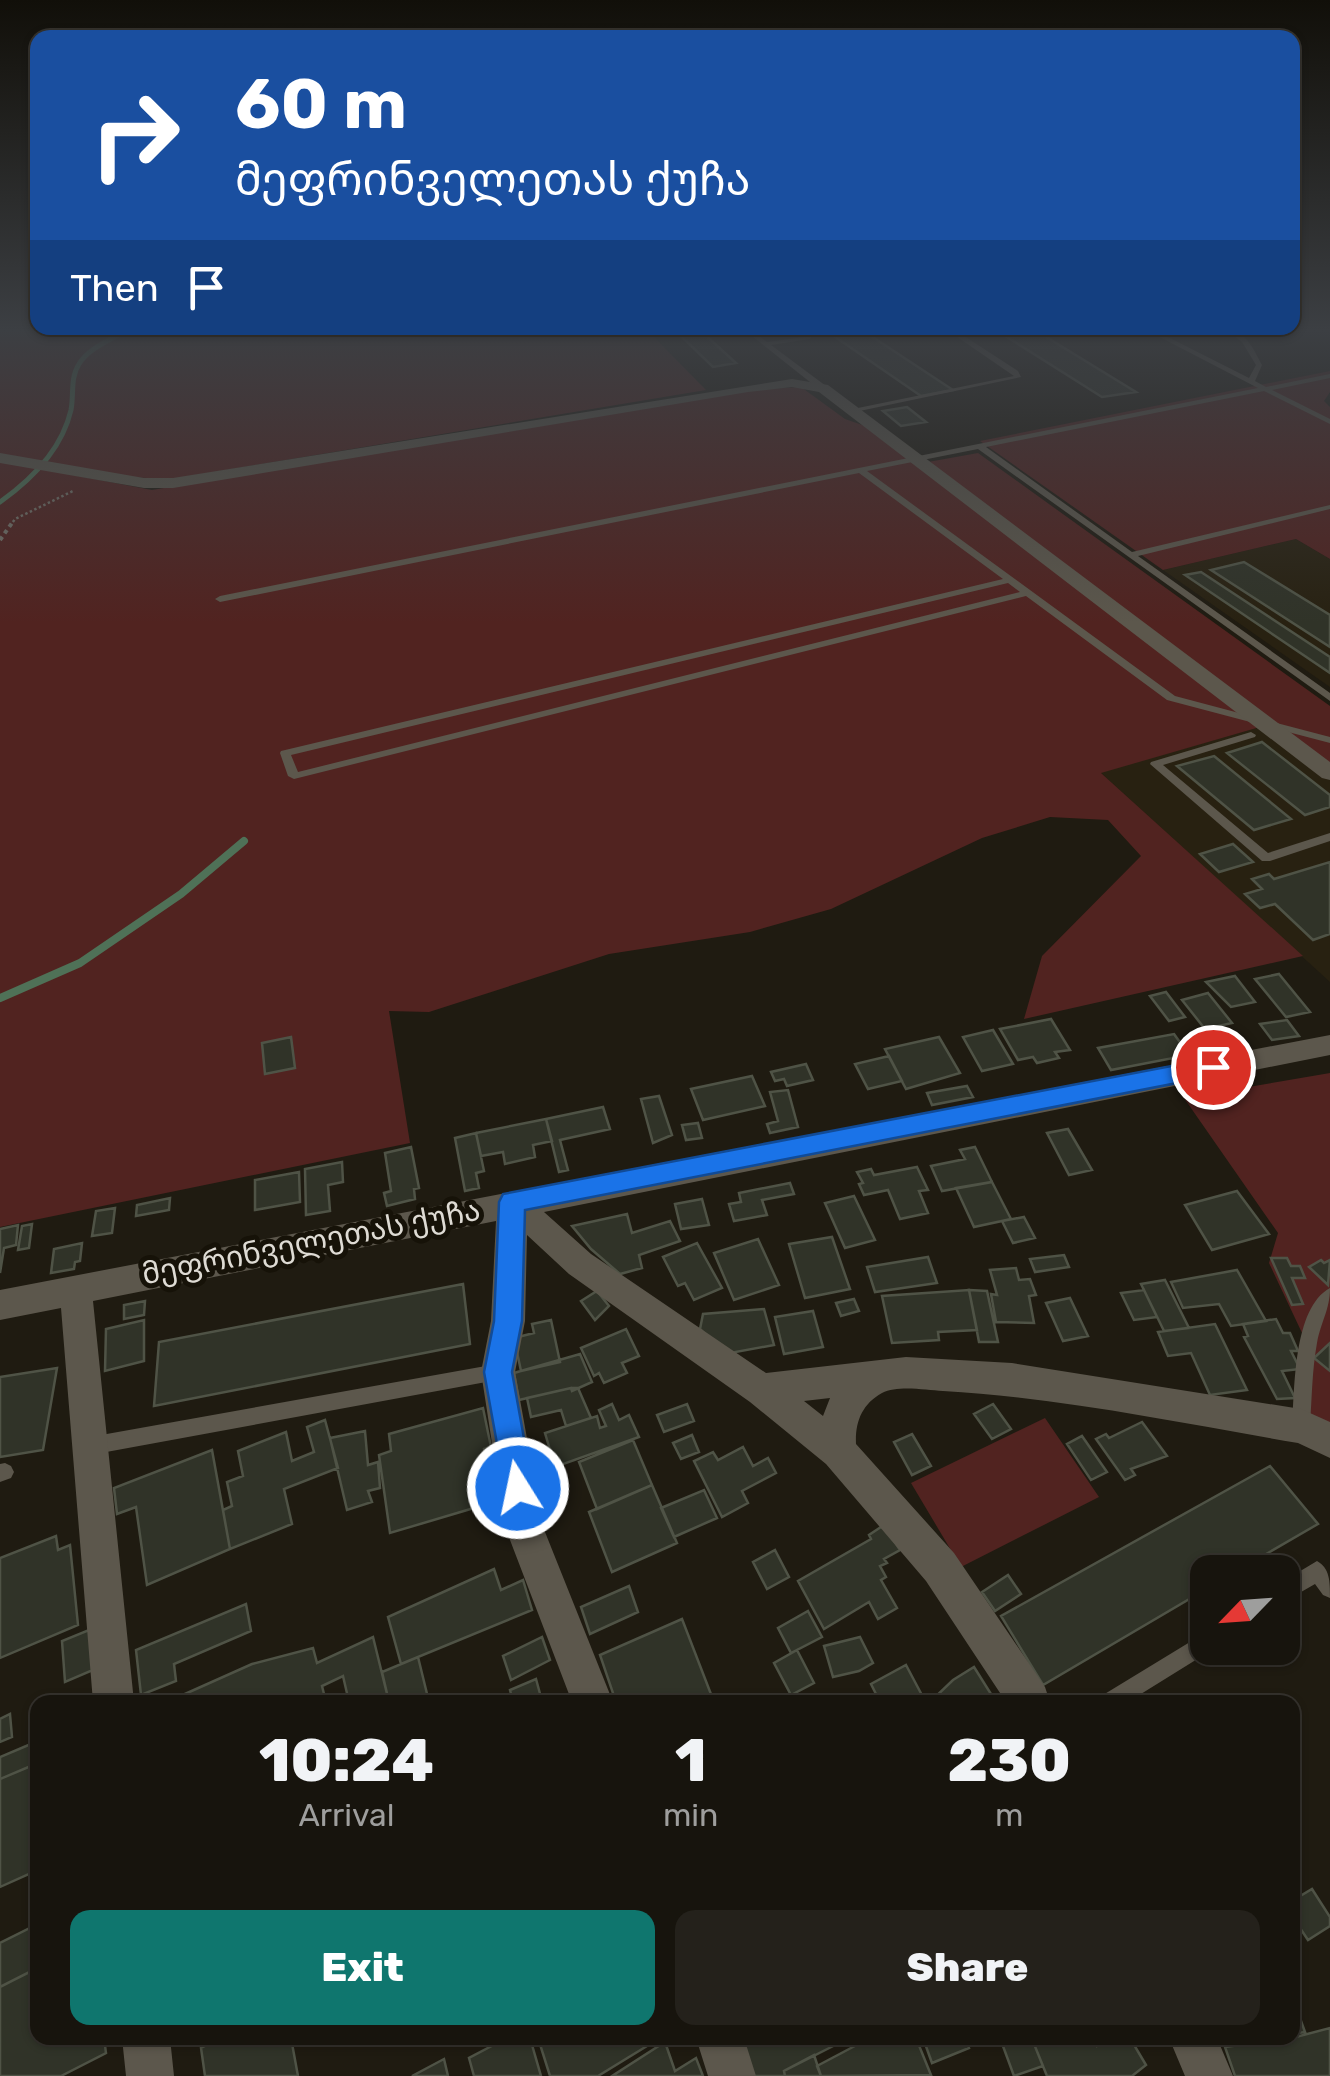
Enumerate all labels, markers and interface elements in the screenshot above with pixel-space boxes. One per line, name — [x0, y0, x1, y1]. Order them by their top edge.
text: 60 m — [235, 63, 407, 146]
icon: right — [70, 70, 200, 200]
text: მეფრინველეთას ქუჩა — [235, 153, 750, 206]
icon: arrive — [179, 260, 234, 315]
text: Then — [70, 265, 159, 311]
pin — [1171, 1025, 1256, 1110]
icon: arrive — [1186, 1040, 1241, 1095]
street label: მეფრინველეთას ქუჩა — [139, 1192, 483, 1292]
position arrow — [466, 1436, 570, 1540]
north arrow — [1190, 1555, 1300, 1665]
map controls — [1190, 1555, 1300, 1665]
text: 10:24 — [259, 1725, 434, 1796]
text: 1 — [675, 1725, 707, 1796]
text: 230 — [947, 1725, 1071, 1796]
text: Arrival — [298, 1796, 394, 1834]
text: min — [663, 1796, 718, 1834]
text: m — [995, 1796, 1023, 1834]
button: Exit — [70, 1910, 655, 2025]
button: Share — [675, 1910, 1260, 2025]

